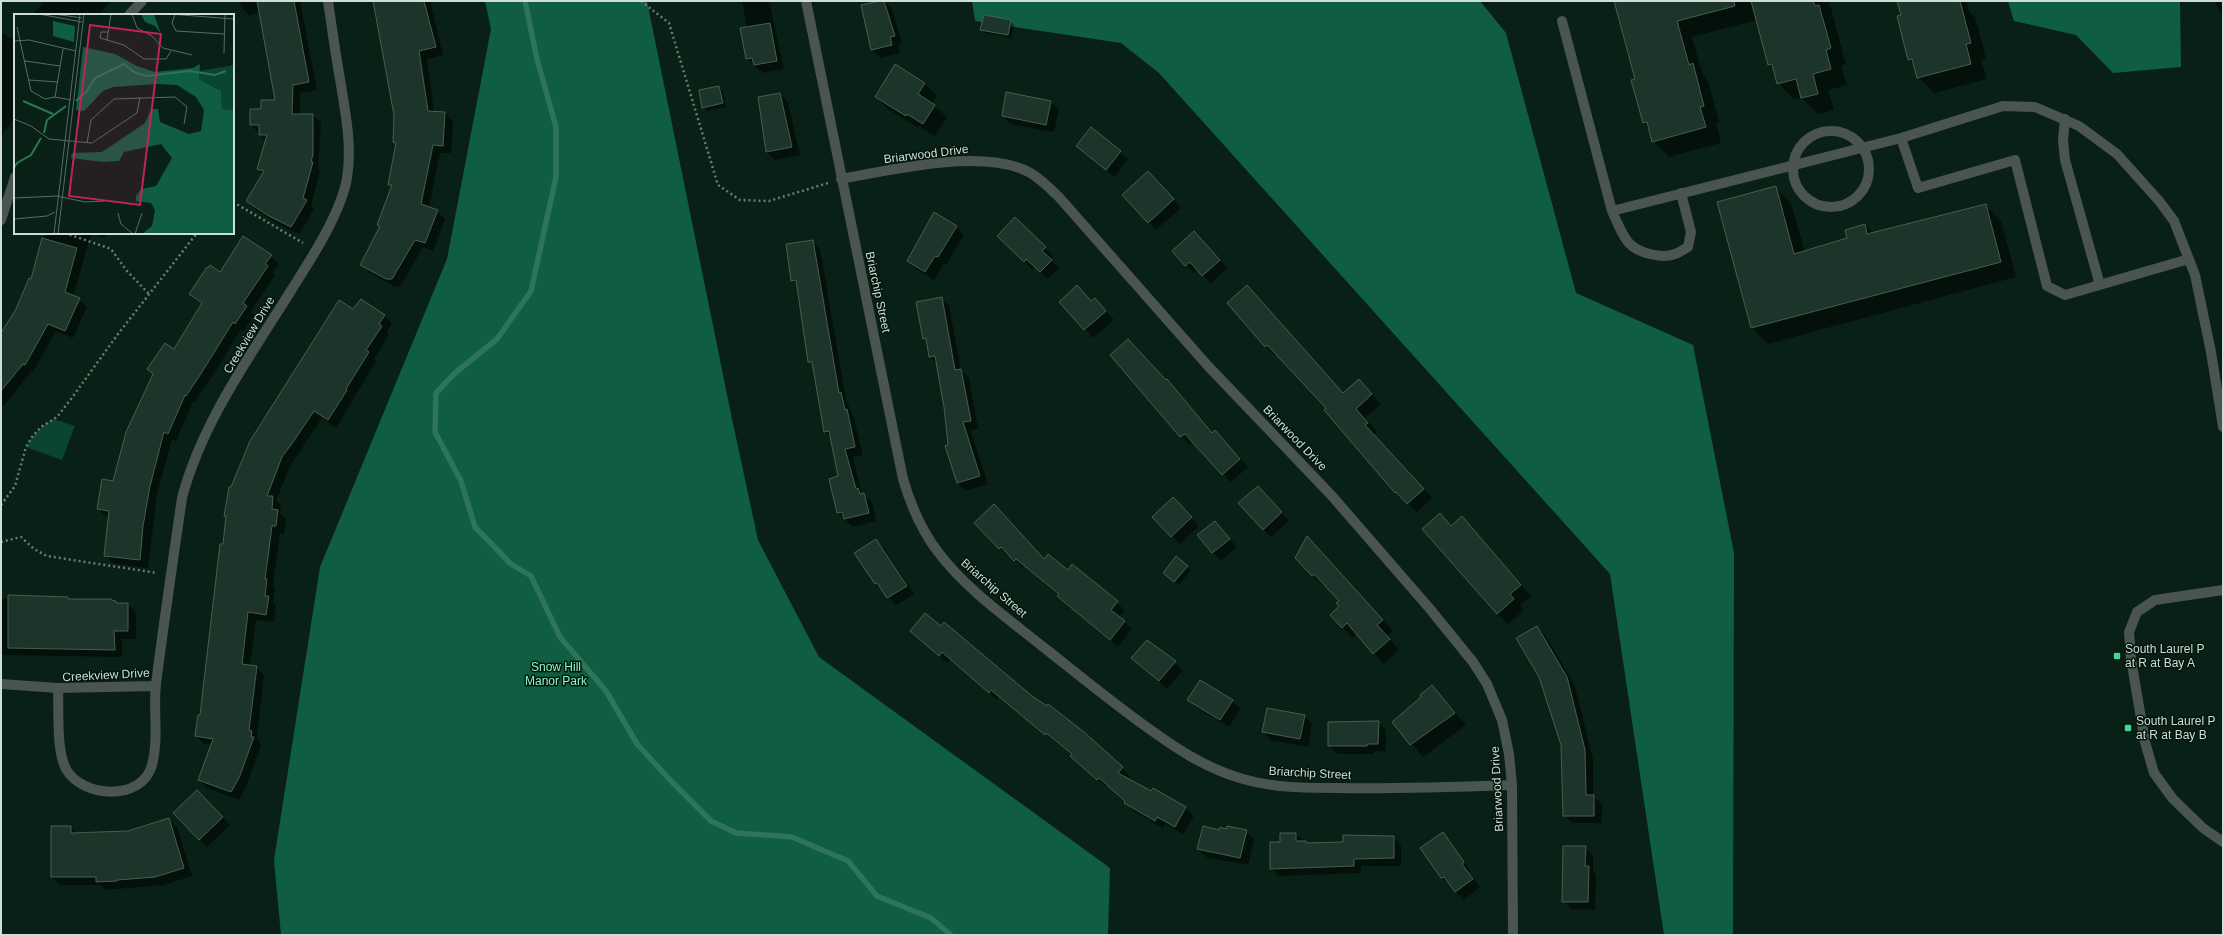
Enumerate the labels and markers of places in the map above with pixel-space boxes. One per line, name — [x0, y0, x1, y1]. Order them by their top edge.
place label: South Laurel P at R at Bay A — [2125, 642, 2204, 670]
marker: South Laurel P at R at Bay A — [2112, 651, 2122, 661]
place label: South Laurel P at R at Bay B — [2136, 714, 2215, 742]
marker: South Laurel P at R at Bay B — [2123, 723, 2133, 733]

